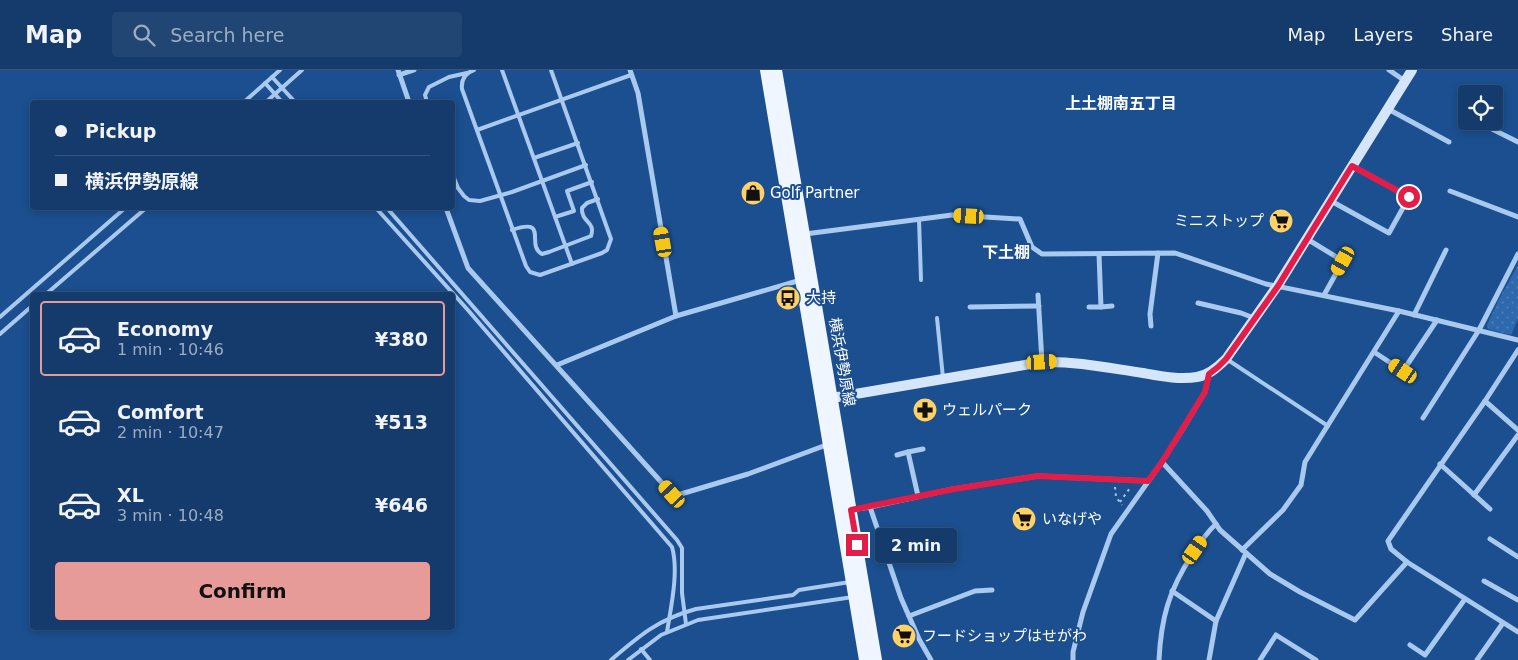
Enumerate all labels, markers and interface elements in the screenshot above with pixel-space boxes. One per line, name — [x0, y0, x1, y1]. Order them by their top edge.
search box — [112, 12, 462, 57]
text: Map — [25, 21, 82, 49]
icon: search — [130, 21, 158, 49]
text: Search here — [170, 24, 284, 46]
text: Map — [1287, 24, 1325, 45]
text: Layers — [1353, 24, 1413, 45]
text: Share — [1441, 24, 1493, 45]
map controls — [1458, 85, 1503, 130]
button: locate — [1458, 85, 1503, 130]
district label: 上土棚南五丁目 — [1065, 94, 1177, 113]
text: Pickup — [85, 120, 156, 142]
text: 横浜伊勢原線 — [85, 170, 199, 192]
shop icon: Golf Partner — [740, 180, 766, 206]
place label: Golf Partner — [770, 184, 860, 202]
route start — [1398, 186, 1420, 208]
car — [953, 208, 984, 224]
supermarket icon: ミニストップ — [1268, 208, 1294, 234]
place label: ミニストップ — [1174, 212, 1264, 230]
car — [653, 226, 672, 258]
district label: 下土棚 — [982, 243, 1030, 262]
car — [1329, 244, 1356, 278]
bus stop icon: 大持 — [775, 285, 801, 311]
place label: 大持 — [806, 289, 836, 307]
icon: car — [57, 316, 102, 361]
street label: 横浜伊勢原線 — [825, 316, 859, 408]
text: Economy — [117, 318, 213, 340]
text: ¥380 — [375, 328, 428, 350]
text: 1 min · 10:46 — [117, 340, 224, 359]
car — [1026, 354, 1057, 370]
car — [1386, 356, 1419, 386]
pharmacy icon: ウェルパーク — [912, 397, 938, 423]
icon: car — [57, 399, 102, 444]
text: Comfort — [117, 401, 204, 423]
place label: ウェルパーク — [942, 401, 1032, 419]
text: ¥513 — [375, 411, 428, 433]
text: 2 min · 10:47 — [117, 423, 224, 442]
car — [656, 478, 687, 510]
icon: car — [57, 482, 102, 527]
text: XL — [117, 484, 144, 506]
text: ¥646 — [375, 494, 428, 516]
text: 3 min · 10:48 — [117, 506, 224, 525]
supermarket icon: いなげや — [1011, 506, 1037, 532]
place label: いなげや — [1042, 510, 1102, 528]
callout: 2 min — [874, 528, 957, 562]
car — [1180, 533, 1209, 567]
route end — [846, 534, 868, 556]
text: 2 min — [891, 536, 941, 555]
button: Confirm — [55, 562, 430, 620]
supermarket icon: フードショップはせがわ — [891, 623, 917, 649]
place label: フードショップはせがわ — [922, 627, 1087, 645]

